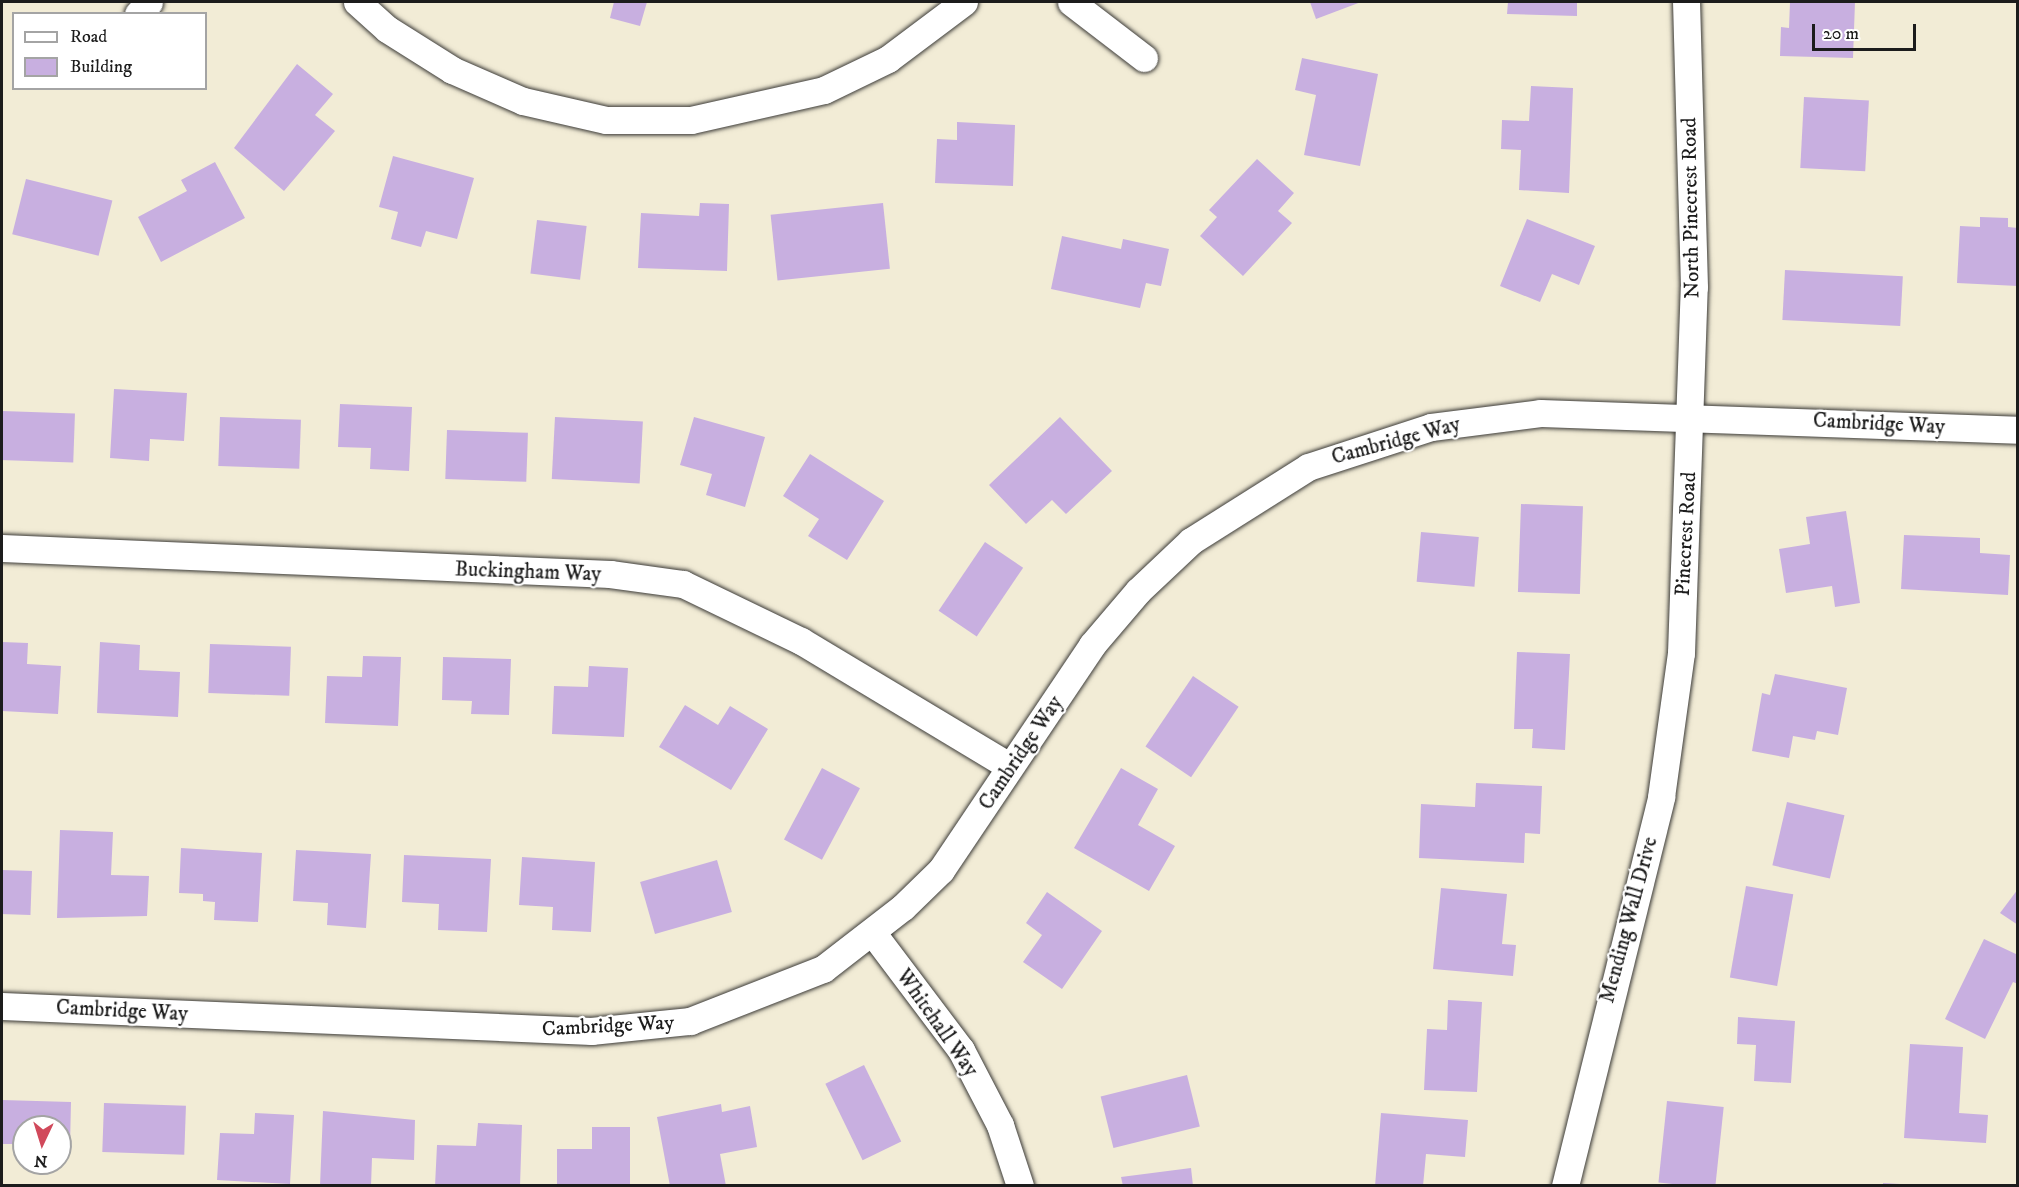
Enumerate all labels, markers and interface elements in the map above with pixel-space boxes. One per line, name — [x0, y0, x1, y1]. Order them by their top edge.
legend — [12, 12, 207, 90]
scale bar — [1815, 12, 1918, 50]
text: 20 m — [1823, 23, 1859, 45]
text: Road — [70, 26, 107, 48]
text: Building — [70, 56, 132, 78]
street label: North Pinecrest Road — [1677, 117, 1705, 299]
street label: Cambridge Way — [1812, 408, 1946, 440]
street label: Cambridge Way — [1329, 412, 1463, 470]
street label: Pinecrest Road — [1670, 471, 1702, 597]
street label: Buckingham Way — [454, 557, 602, 587]
street label: Cambridge Way — [974, 691, 1068, 815]
street label: Mending Wall Drive — [1595, 834, 1663, 1006]
street label: Whitehall Way — [891, 964, 983, 1082]
street label: Cambridge Way — [55, 995, 189, 1027]
street label: Cambridge Way — [541, 1010, 675, 1042]
north arrow — [12, 1115, 72, 1175]
text: N — [34, 1151, 48, 1171]

